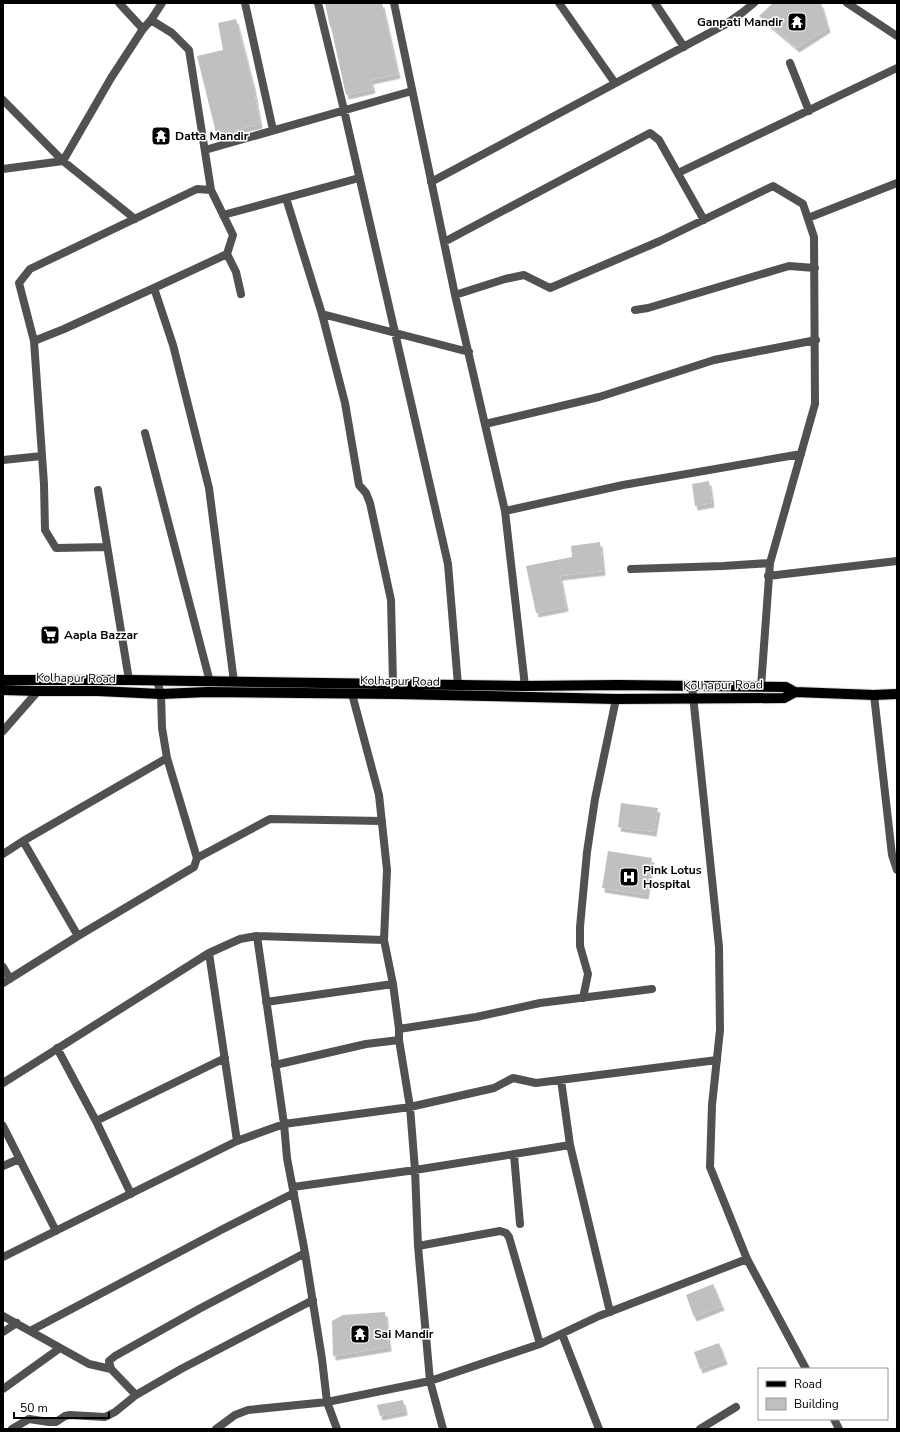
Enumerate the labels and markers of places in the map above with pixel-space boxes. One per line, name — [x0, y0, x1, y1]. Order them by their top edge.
temple icon: Ganpati Mandir — [786, 11, 808, 33]
place label: Ganpati Mandir — [697, 14, 783, 30]
temple icon: Datta Mandir — [150, 125, 172, 147]
place label: Datta Mandir — [175, 128, 249, 144]
supermarket icon: Aapla Bazzar — [39, 624, 61, 646]
place label: Aapla Bazzar — [64, 627, 138, 643]
place label: Pink Lotus Hospital — [643, 862, 702, 892]
hospital icon: Pink Lotus Hospital — [618, 866, 640, 888]
temple icon: Sai Mandir — [349, 1323, 371, 1345]
place label: Sai Mandir — [374, 1326, 434, 1342]

